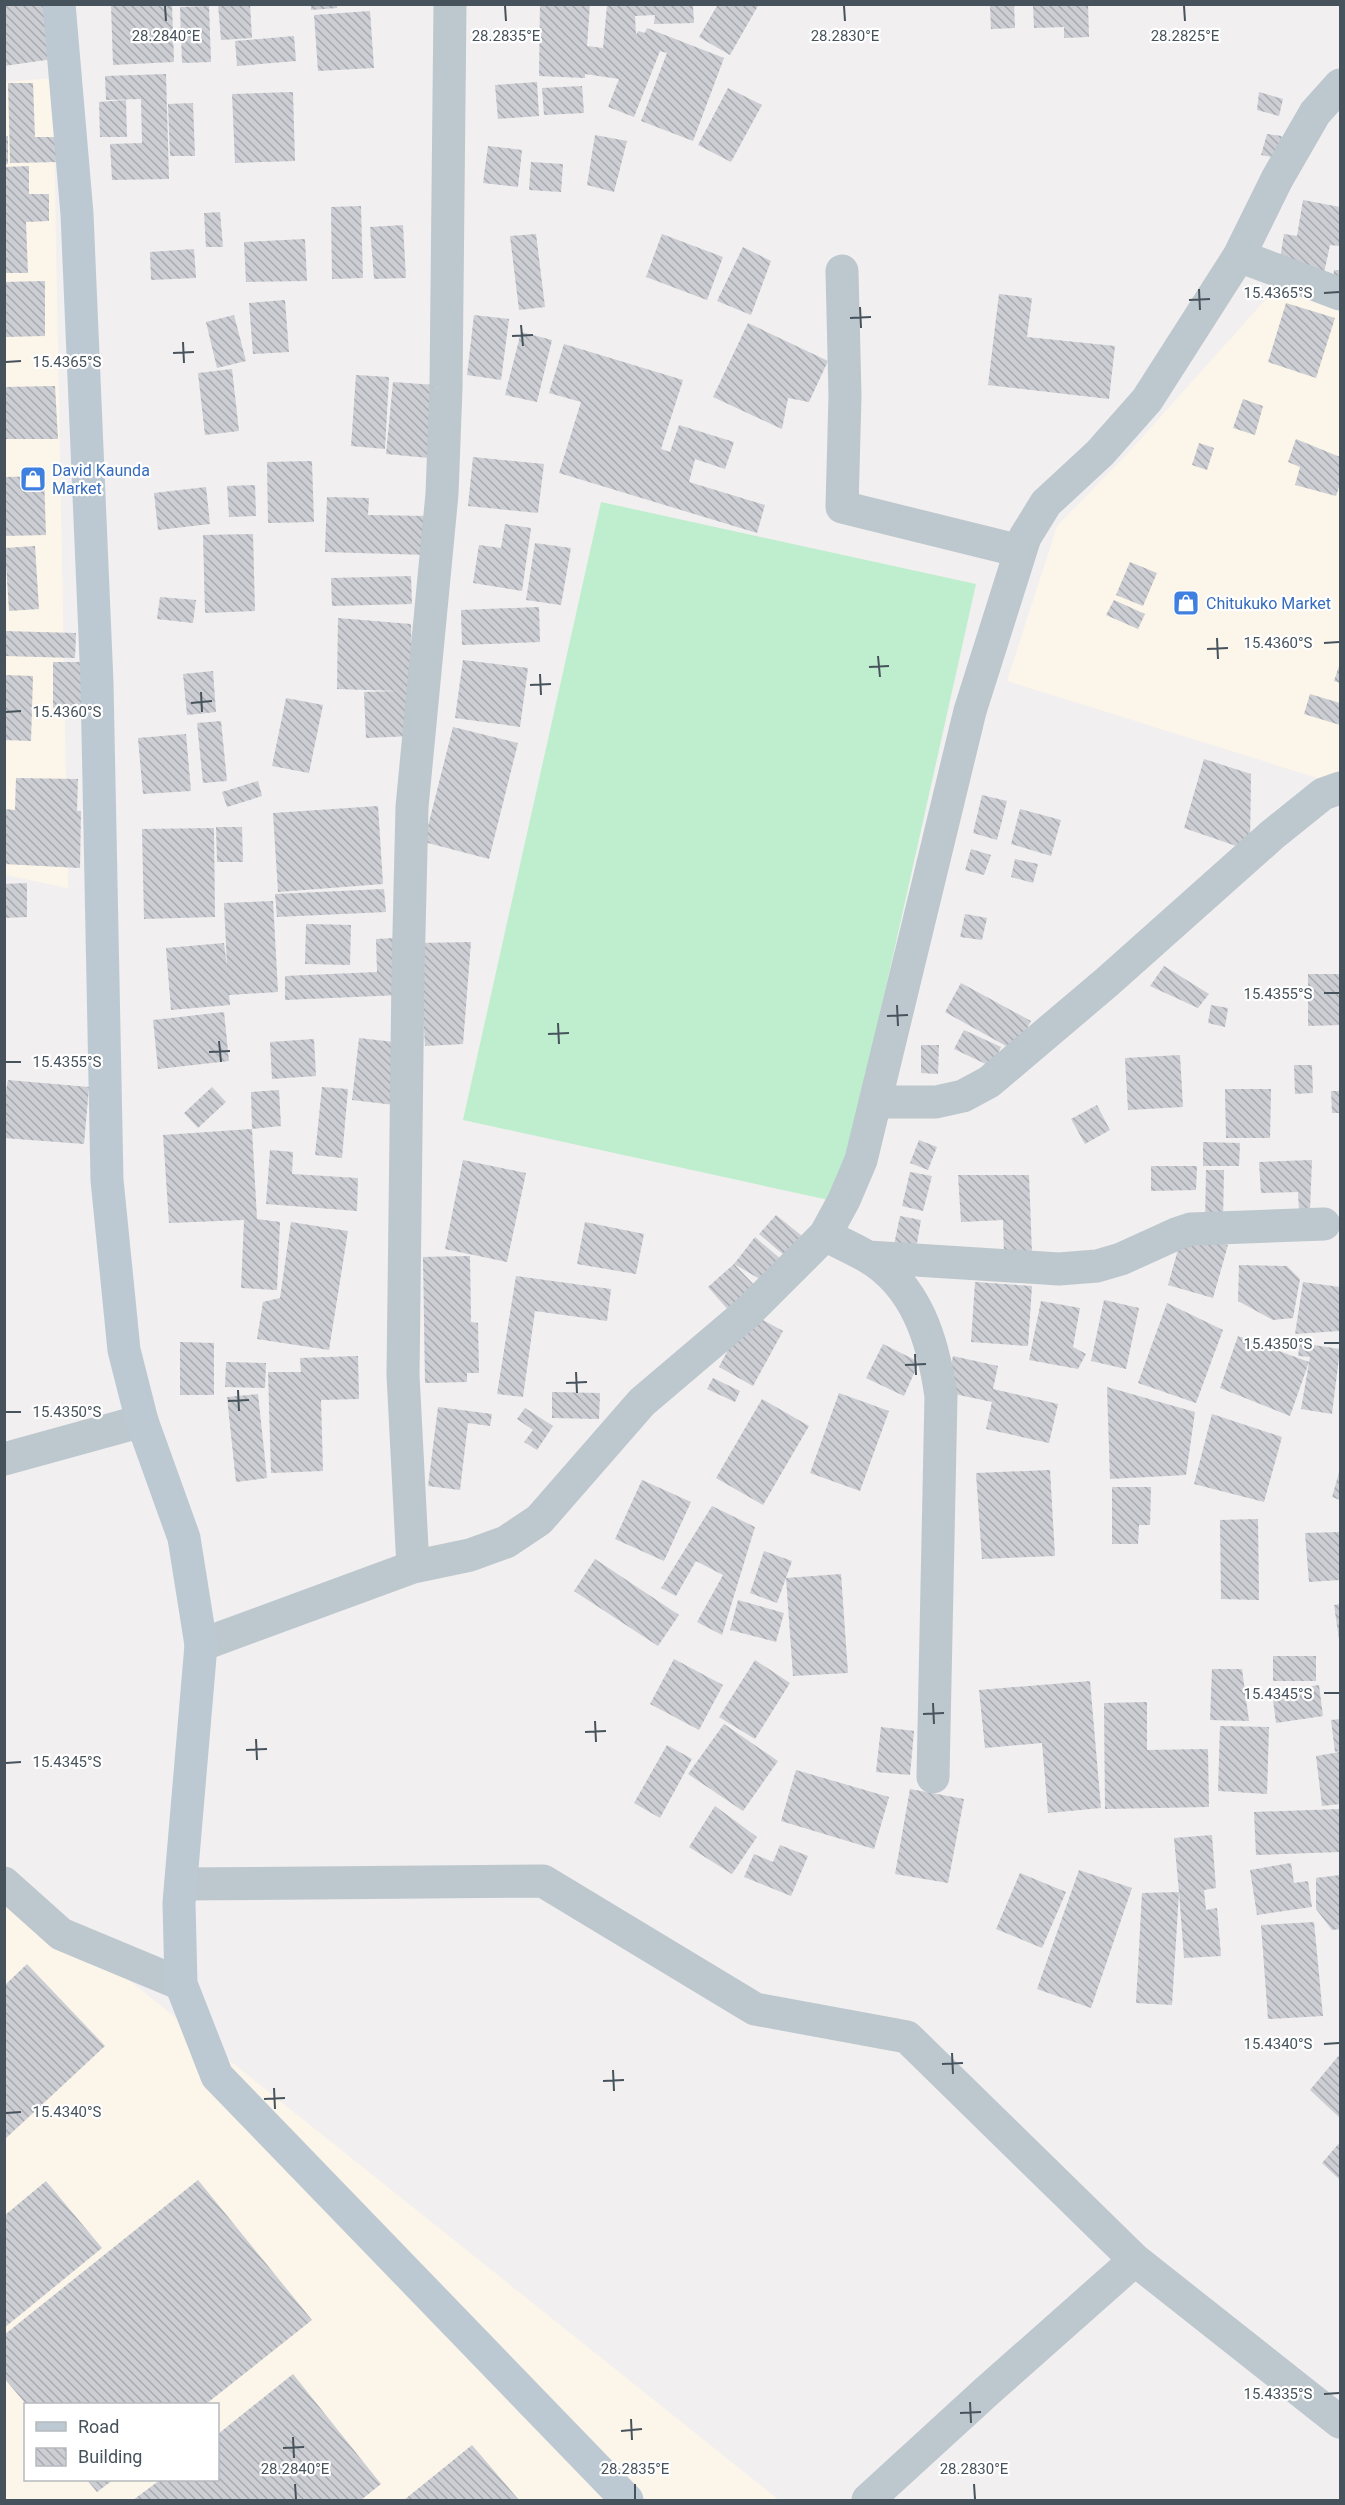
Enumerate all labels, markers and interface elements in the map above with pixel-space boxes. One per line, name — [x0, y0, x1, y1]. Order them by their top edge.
text: 28.2840°E — [132, 27, 201, 45]
text: 28.2835°E — [472, 27, 541, 45]
text: 28.2830°E — [811, 27, 880, 45]
text: 28.2825°E — [1151, 27, 1220, 45]
text: 15.4365°S — [1243, 284, 1313, 302]
text: 15.4365°S — [32, 353, 102, 371]
place label: David Kaunda Market — [52, 461, 150, 498]
shop icon: David Kaunda Market — [18, 464, 48, 494]
shop icon: Chitukuko Market — [1171, 588, 1201, 618]
place label: Chitukuko Market — [1206, 594, 1331, 613]
text: 15.4360°S — [1243, 634, 1313, 652]
text: 15.4360°S — [32, 703, 102, 721]
text: 15.4355°S — [1243, 985, 1313, 1003]
text: 15.4355°S — [32, 1053, 102, 1071]
text: 15.4350°S — [1243, 1335, 1313, 1353]
text: 15.4350°S — [32, 1403, 102, 1421]
text: 15.4345°S — [1243, 1685, 1313, 1703]
text: 15.4345°S — [32, 1753, 102, 1771]
text: 15.4340°S — [1243, 2035, 1313, 2053]
text: 15.4340°S — [32, 2103, 102, 2121]
text: 15.4335°S — [1243, 2385, 1313, 2403]
legend — [24, 2403, 219, 2481]
text: Road — [78, 2416, 119, 2437]
text: Building — [78, 2446, 142, 2467]
text: 28.2840°E — [261, 2460, 330, 2478]
text: 28.2835°E — [601, 2460, 670, 2478]
text: 28.2830°E — [940, 2460, 1009, 2478]

